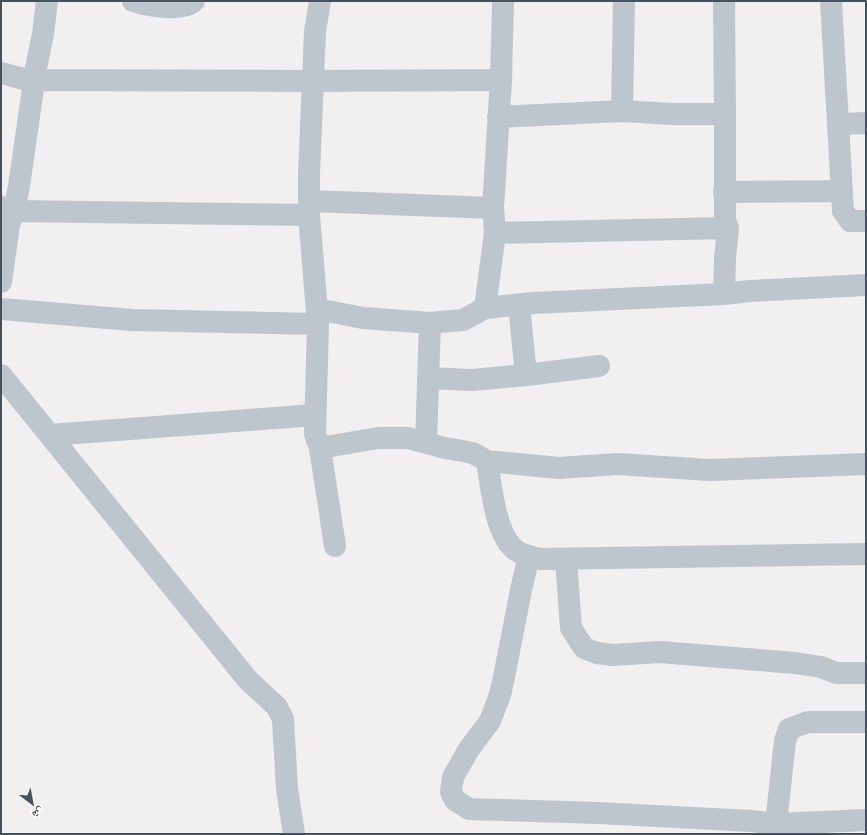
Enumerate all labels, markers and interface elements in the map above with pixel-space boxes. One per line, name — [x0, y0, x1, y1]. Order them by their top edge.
north arrow — [12, 783, 52, 823]
text: ش — [30, 805, 47, 822]

